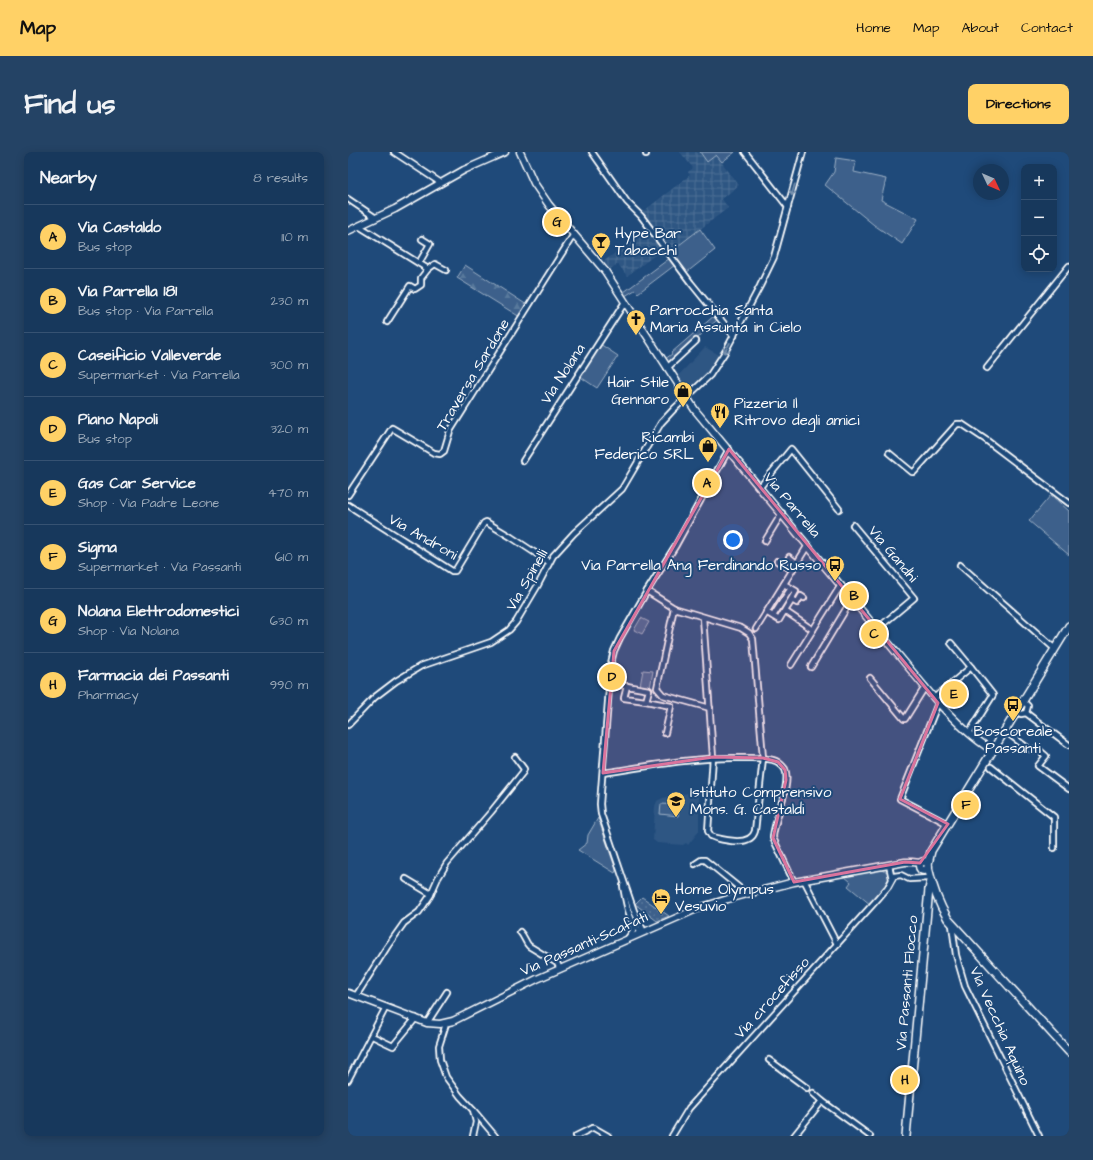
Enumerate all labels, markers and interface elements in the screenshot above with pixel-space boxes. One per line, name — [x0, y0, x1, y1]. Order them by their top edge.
text: Map — [20, 15, 56, 42]
text: Home — [856, 18, 891, 38]
text: Map — [913, 18, 939, 38]
text: About — [961, 18, 999, 38]
text: Contact — [1021, 18, 1073, 38]
button: Directions — [968, 84, 1069, 124]
text: Find us — [24, 85, 115, 124]
north arrow — [973, 164, 1009, 200]
map controls — [1021, 164, 1057, 272]
button: + — [1021, 164, 1057, 200]
text: Nearby — [40, 166, 97, 190]
text: 8 results — [253, 169, 308, 187]
one-way arrow — [789, 183, 796, 196]
button: − — [1021, 200, 1057, 236]
pin: G — [544, 207, 570, 237]
text: Via Castaldo — [78, 217, 161, 238]
place label: Hype Bar Tabacchi — [615, 223, 681, 261]
text: A — [49, 228, 57, 246]
text: 110 m — [281, 228, 308, 246]
bar icon: Hype Bar Tabacchi — [590, 231, 612, 259]
button: locate — [1021, 236, 1057, 272]
text: Bus stop — [78, 238, 132, 256]
text: Via Parrella 181 — [78, 281, 177, 302]
text: B — [48, 292, 58, 310]
text: 230 m — [270, 292, 308, 310]
place label: Parrocchia Santa Maria Assunta in Cielo — [650, 300, 802, 338]
text: Bus stop · Via Parrella — [78, 302, 213, 320]
church icon: Parrocchia Santa Maria Assunta in Cielo — [625, 308, 647, 336]
street label: Traversa Sardone — [431, 315, 515, 435]
street label: Via Nolana — [536, 339, 591, 408]
one-way arrow — [723, 342, 730, 354]
text: Caseificio Valleverde — [78, 345, 221, 366]
text: C — [48, 356, 58, 374]
text: 300 m — [270, 356, 308, 374]
text: Supermarket · Via Parrella — [78, 366, 240, 384]
place label: Hair Stile Gennaro — [607, 372, 670, 410]
shop icon: Hair Stile Gennaro — [672, 380, 694, 408]
place label: Pizzeria Il Ritrovo degli amici — [734, 393, 860, 432]
restaurant icon: Pizzeria Il Ritrovo degli amici — [709, 401, 731, 429]
text: Piano Napoli — [78, 409, 158, 430]
text: D — [49, 420, 57, 438]
text: 320 m — [270, 420, 308, 438]
place label: Ricambi Federico SRL — [594, 427, 695, 465]
text: Bus stop — [78, 430, 132, 448]
shop icon: Ricambi Federico SRL — [697, 435, 719, 463]
pin: A — [694, 468, 720, 498]
street label: Via Parrella — [758, 468, 826, 542]
text: Gas Car Service — [78, 473, 196, 494]
text: E — [49, 484, 57, 502]
text: 470 m — [268, 484, 308, 502]
text: Shop · Via Padre Leone — [78, 494, 219, 512]
street label: Via Androni — [385, 509, 462, 566]
street label: Via Gandhi — [863, 521, 923, 587]
your location — [723, 530, 743, 550]
text: Sigma — [78, 537, 117, 558]
street label: Via Spinelli — [501, 545, 553, 615]
text: F — [48, 548, 58, 566]
text: 610 m — [275, 548, 308, 566]
bus stop icon: Via Parrella Ang Ferdinando Russo — [824, 554, 846, 582]
place label: Via Parrella Ang Ferdinando Russo — [581, 555, 822, 577]
text: Supermarket · Via Passanti — [78, 558, 241, 576]
pin: B — [841, 581, 867, 611]
text: Nolana Elettrodomestici — [78, 601, 239, 622]
text: G — [48, 612, 58, 630]
text: 630 m — [270, 612, 308, 630]
pin: C — [861, 619, 887, 649]
text: Shop · Via Nolana — [78, 622, 179, 640]
pin: D — [599, 662, 625, 692]
text: Farmacia dei Passanti — [78, 665, 229, 686]
text: H — [49, 676, 57, 694]
text: 990 m — [270, 676, 308, 694]
pin: E — [941, 679, 967, 709]
text: Pharmacy — [78, 686, 139, 704]
bus stop icon: Boscoreale Passanti — [1002, 694, 1024, 722]
place label: Boscoreale Passanti — [973, 721, 1053, 759]
place label: Istituto Comprensivo Mons. G. Castaldi — [690, 782, 832, 820]
school or university icon: Istituto Comprensivo Mons. G. Castaldi — [665, 790, 687, 818]
pin: F — [953, 790, 979, 820]
place label: Home Olympus Vesuvio — [675, 879, 775, 917]
hotel icon: Home Olympus Vesuvio — [650, 887, 672, 915]
street label: Via Passanti-Scafati — [517, 906, 652, 982]
street label: Via Passanti Flocco — [891, 914, 923, 1051]
street label: Via crocefisso — [729, 952, 815, 1044]
street label: Via Vecchia Aquino — [964, 963, 1036, 1089]
pin: H — [892, 1065, 918, 1095]

